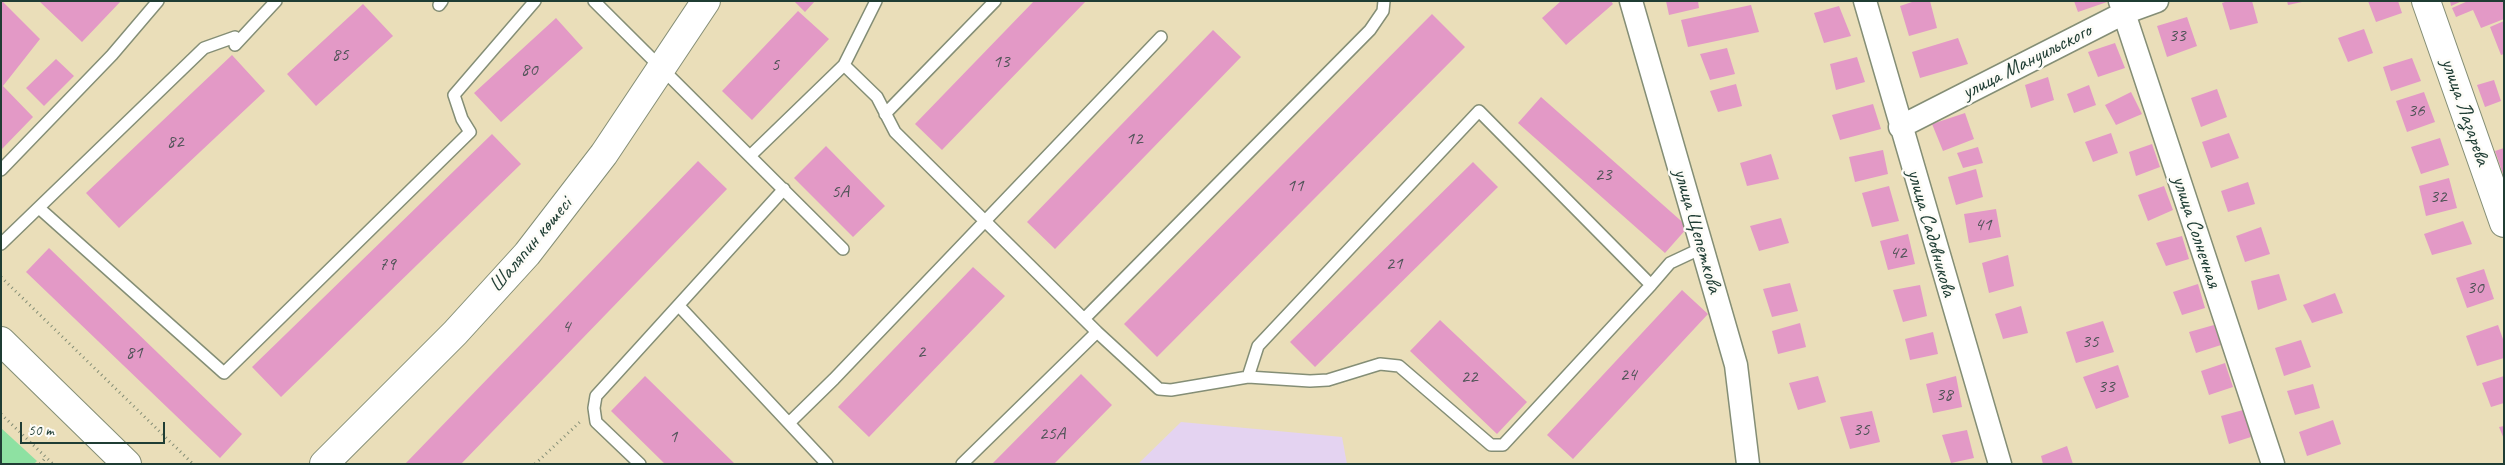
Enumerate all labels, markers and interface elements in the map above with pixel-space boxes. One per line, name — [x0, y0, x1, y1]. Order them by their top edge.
street label: улица Мануильского — [1958, 19, 2096, 105]
house number: 33 — [2168, 25, 2186, 47]
house number: 85 — [331, 44, 349, 66]
house number: 13 — [992, 51, 1010, 73]
house number: 5 — [771, 54, 779, 76]
street label: улица Лазарева — [2435, 55, 2495, 169]
house number: 80 — [520, 59, 538, 81]
house number: 36 — [2407, 100, 2425, 122]
house number: 12 — [1125, 128, 1143, 150]
house number: 82 — [166, 131, 184, 153]
house number: 23 — [1594, 164, 1612, 186]
street label: улица Щепеткова — [1667, 166, 1727, 296]
street label: улица Садовникова — [1901, 166, 1961, 300]
street label: улица Солнечная — [2166, 173, 2226, 291]
house number: 11 — [1286, 175, 1304, 197]
house number: 5А — [831, 181, 849, 203]
house number: 32 — [2429, 186, 2447, 208]
street label: Шаляпин көшесі — [484, 192, 578, 298]
house number: 41 — [1974, 214, 1992, 236]
house number: 42 — [1889, 242, 1907, 264]
house number: 21 — [1385, 253, 1403, 275]
house number: 79 — [378, 254, 396, 276]
house number: 30 — [2466, 277, 2484, 299]
house number: 4 — [562, 316, 570, 338]
house number: 35 — [2081, 331, 2099, 353]
house number: 2 — [917, 341, 925, 363]
house number: 81 — [125, 342, 143, 364]
house number: 24 — [1619, 364, 1637, 386]
house number: 22 — [1460, 366, 1478, 388]
house number: 33 — [2097, 376, 2115, 398]
house number: 38 — [1935, 384, 1953, 406]
scale bar — [22, 412, 168, 444]
house number: 35 — [1852, 419, 1870, 441]
text: 50 m — [28, 421, 54, 440]
house number: 25А — [1039, 423, 1065, 445]
house number: 1 — [669, 426, 677, 448]

